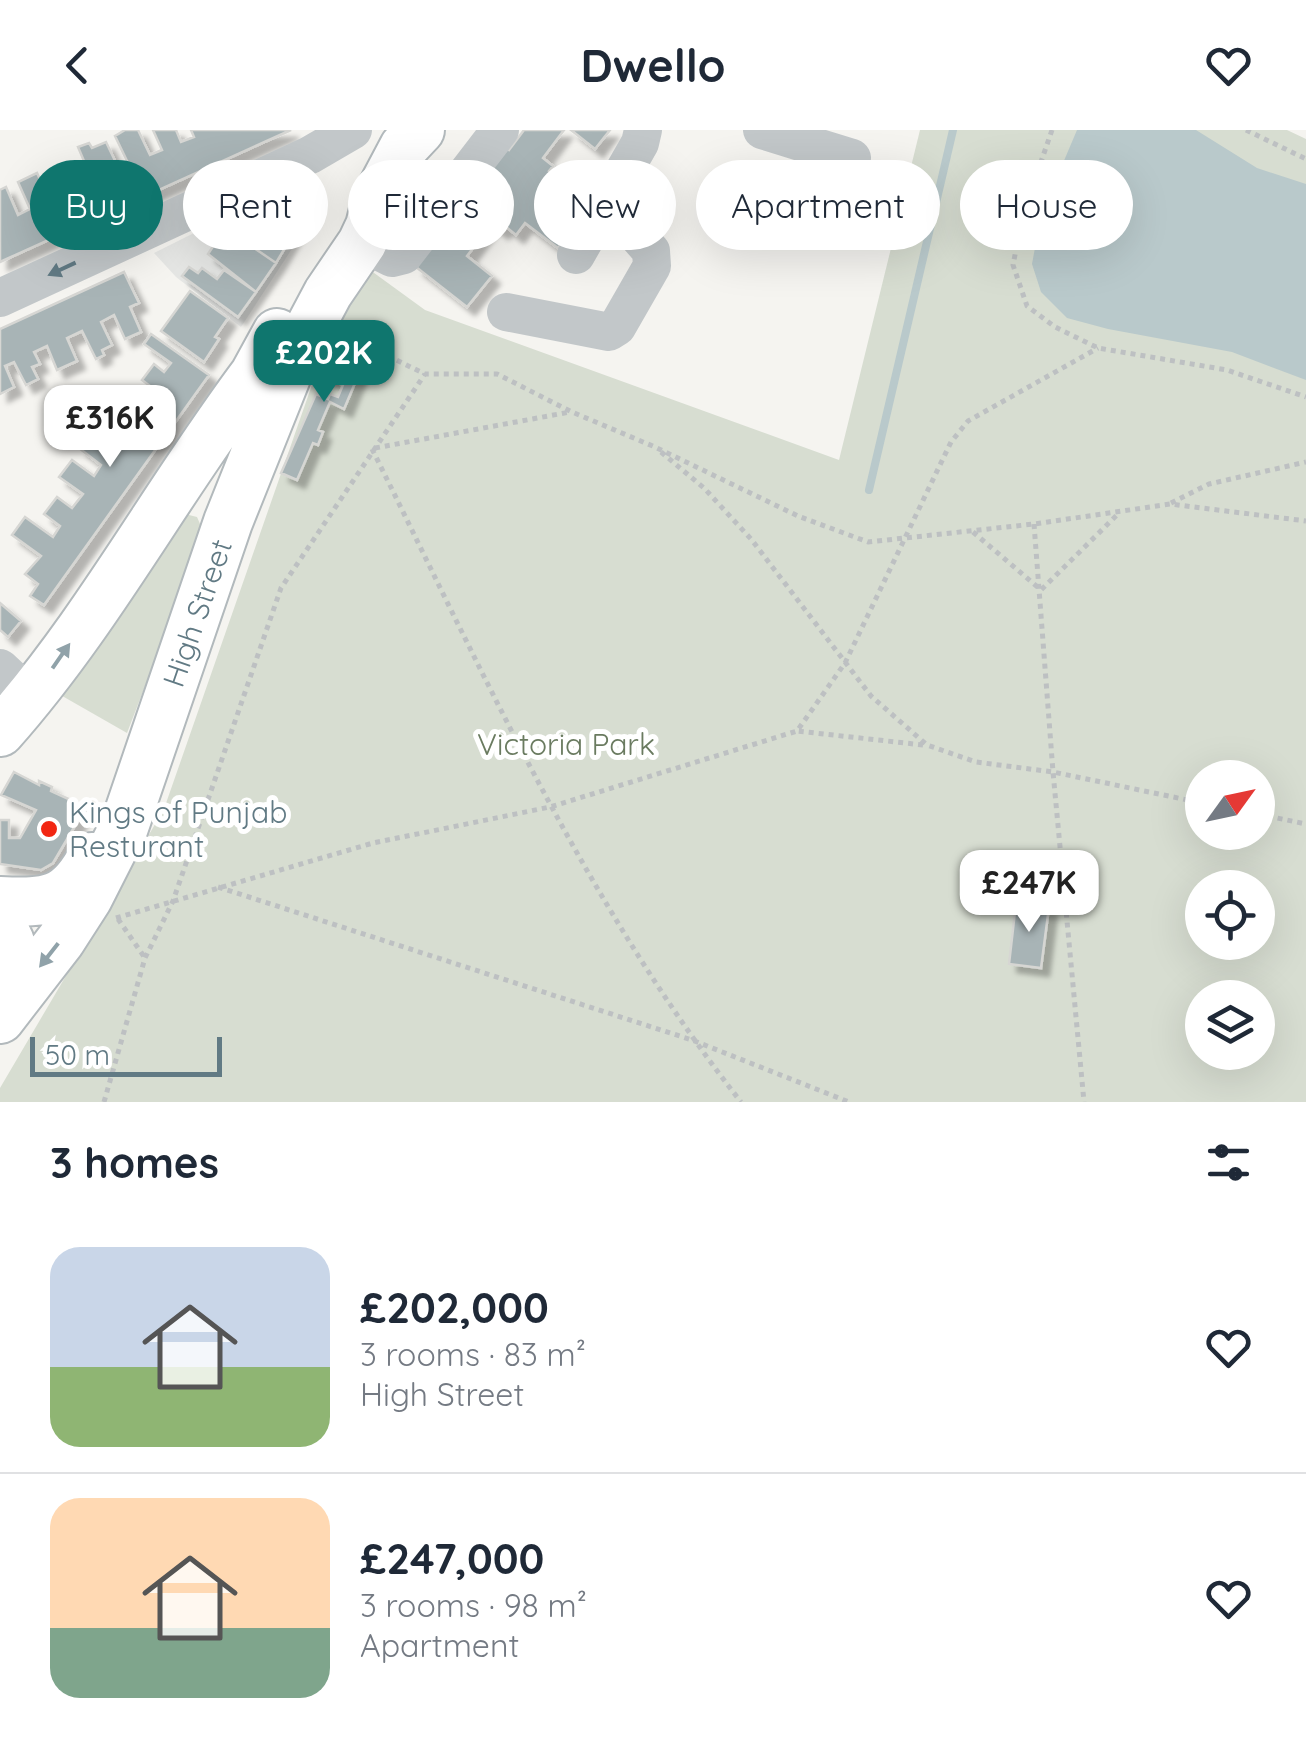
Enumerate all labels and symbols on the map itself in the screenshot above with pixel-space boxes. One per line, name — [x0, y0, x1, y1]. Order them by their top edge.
one-way arrow — [47, 261, 76, 278]
pin: £202K — [254, 320, 394, 405]
pin: £316K — [40, 385, 180, 470]
street label: High Street — [154, 534, 240, 692]
one-way arrow — [51, 643, 70, 670]
park label: Victoria Park — [477, 725, 655, 763]
north arrow — [1185, 760, 1275, 850]
place label: Kings of Punjab Resturant — [69, 793, 287, 865]
marker: Kings of Punjab Resturant — [38, 818, 60, 840]
pin: £247K — [959, 850, 1099, 935]
one-way arrow — [39, 942, 60, 968]
scale bar — [30, 1032, 222, 1076]

